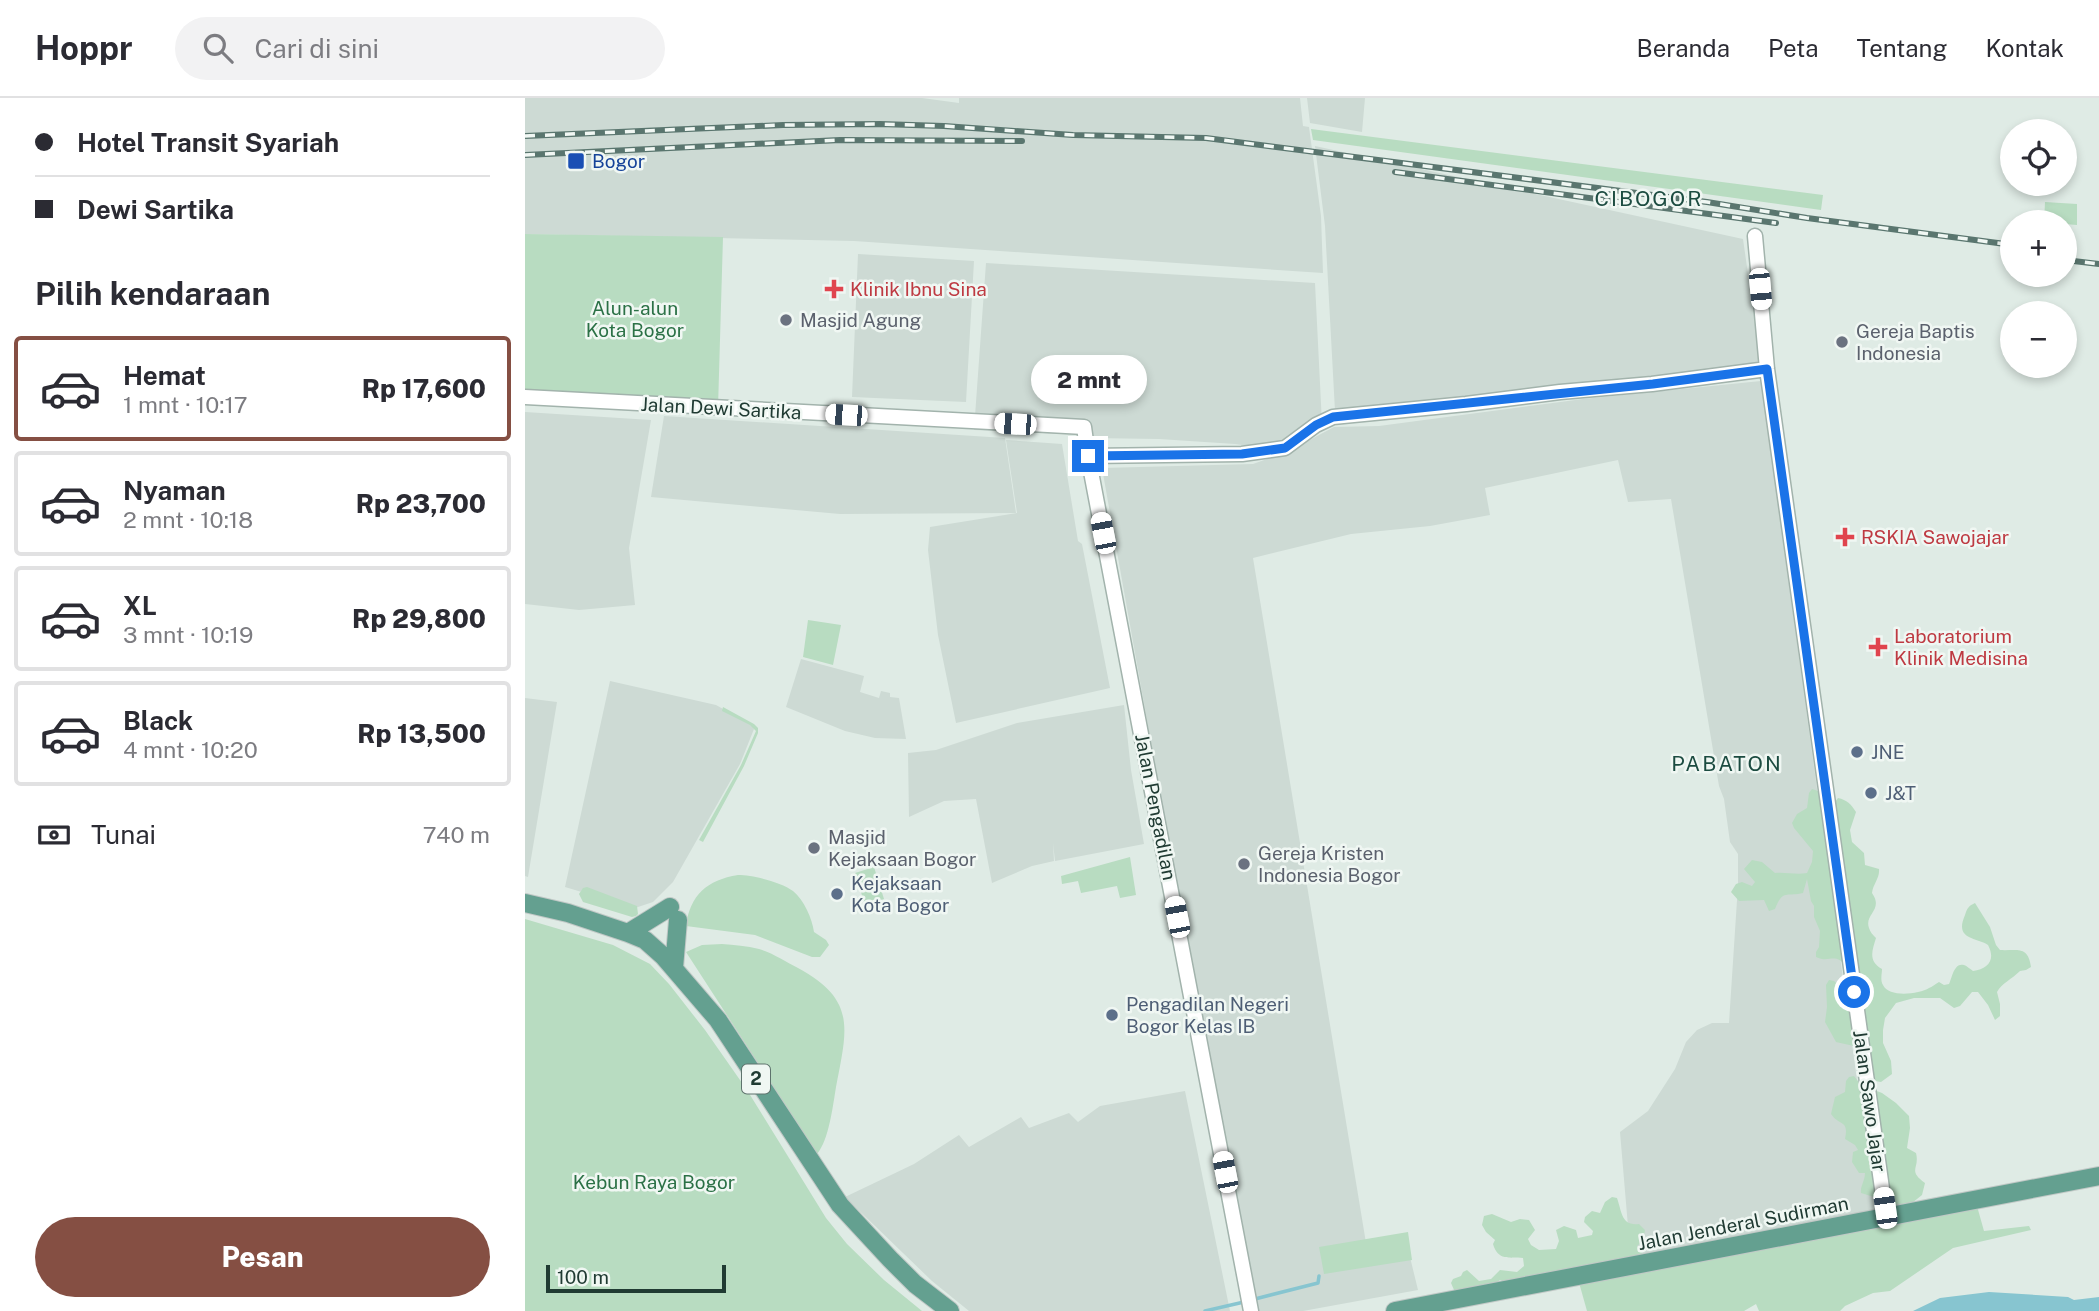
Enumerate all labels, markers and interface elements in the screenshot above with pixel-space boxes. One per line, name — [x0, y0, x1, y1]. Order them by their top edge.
search box — [175, 17, 665, 80]
text: Hoppr — [35, 29, 133, 67]
icon: search — [199, 29, 237, 67]
text: Cari di sini — [255, 33, 379, 64]
text: Beranda — [1636, 34, 1730, 62]
text: Peta — [1768, 34, 1819, 62]
text: Tentang — [1857, 34, 1947, 62]
text: Kontak — [1985, 34, 2064, 62]
map controls — [2000, 119, 2077, 378]
button: locate — [2000, 119, 2077, 196]
text: Hotel Transit Syariah — [77, 127, 339, 158]
place label: Bogor — [592, 150, 645, 172]
marker: Bogor — [566, 151, 586, 171]
district label: CIBOGOR — [1595, 186, 1703, 211]
text: Dewi Sartika — [77, 194, 234, 225]
button: + — [2000, 210, 2077, 287]
car — [1748, 267, 1773, 311]
text: Pilih kendaraan — [35, 275, 270, 312]
place label: Klinik Ibnu Sina — [850, 278, 987, 300]
marker: Klinik Ibnu Sina — [824, 279, 844, 299]
park label: Alun-alun Kota Bogor — [586, 297, 684, 341]
button: − — [2000, 301, 2077, 378]
place label: Masjid Agung — [800, 309, 921, 331]
marker: Masjid Agung — [778, 312, 794, 328]
place label: Gereja Baptis Indonesia — [1856, 320, 1975, 364]
marker: Gereja Baptis Indonesia — [1834, 334, 1850, 350]
callout: 2 mnt — [1030, 354, 1146, 404]
icon: car — [39, 357, 102, 420]
text: Hemat — [123, 360, 206, 391]
text: 2 mnt — [1057, 366, 1121, 393]
text: Rp 17,600 — [362, 373, 486, 404]
text: 1 mnt · 10:17 — [123, 391, 248, 418]
street label: Jalan Dewi Sartika — [640, 393, 802, 423]
car — [825, 403, 868, 427]
car — [994, 412, 1037, 436]
route end — [1072, 440, 1104, 472]
icon: car — [39, 472, 102, 535]
text: Nyaman — [123, 475, 226, 506]
text: Rp 23,700 — [356, 488, 486, 519]
text: 2 mnt · 10:18 — [123, 506, 253, 533]
car — [1089, 510, 1118, 556]
place label: RSKIA Sawojajar — [1861, 526, 2009, 548]
marker: RSKIA Sawojajar — [1835, 527, 1855, 547]
icon: car — [39, 587, 102, 650]
text: XL — [123, 590, 157, 621]
text: Rp 29,800 — [352, 603, 486, 634]
text: 3 mnt · 10:19 — [123, 621, 253, 648]
place label: Laboratorium Klinik Medisina — [1894, 625, 2028, 669]
marker: Laboratorium Klinik Medisina — [1868, 637, 1888, 657]
icon: car — [39, 702, 102, 765]
text: Black — [123, 705, 193, 736]
text: Rp 13,500 — [357, 718, 486, 749]
street label: Jalan Pengadilan — [1131, 732, 1181, 882]
text: 4 mnt · 10:20 — [123, 736, 258, 763]
place label: JNE — [1871, 741, 1905, 763]
marker: JNE — [1849, 744, 1865, 760]
district label: PABATON — [1671, 751, 1783, 776]
place label: J&T — [1885, 782, 1916, 804]
marker: J&T — [1863, 785, 1879, 801]
icon: cash — [35, 816, 73, 854]
text: Tunai — [91, 819, 156, 850]
text: 740 m — [423, 821, 490, 848]
place label: Masjid Kejaksaan Bogor — [828, 826, 977, 870]
marker: Masjid Kejaksaan Bogor — [806, 840, 822, 856]
place label: Gereja Kristen Indonesia Bogor — [1258, 842, 1401, 886]
marker: Gereja Kristen Indonesia Bogor — [1236, 856, 1252, 872]
place label: Kejaksaan Kota Bogor — [851, 872, 949, 916]
marker: Kejaksaan Kota Bogor — [829, 886, 845, 902]
car — [1163, 894, 1192, 940]
route start — [1838, 976, 1870, 1008]
place label: Pengadilan Negeri Bogor Kelas IB — [1126, 993, 1289, 1037]
marker: Pengadilan Negeri Bogor Kelas IB — [1104, 1007, 1120, 1023]
street label: Jalan Sawo Jajar — [1849, 1029, 1891, 1173]
road number: 2 — [742, 1064, 770, 1094]
car — [1211, 1149, 1240, 1195]
park label: Kebun Raya Bogor — [573, 1171, 735, 1193]
car — [1872, 1186, 1899, 1230]
street label: Jalan Jenderal Sudirman — [1636, 1192, 1850, 1254]
button: Pesan — [35, 1217, 490, 1297]
scale bar — [546, 1262, 726, 1294]
text: 100 m — [557, 1266, 609, 1288]

